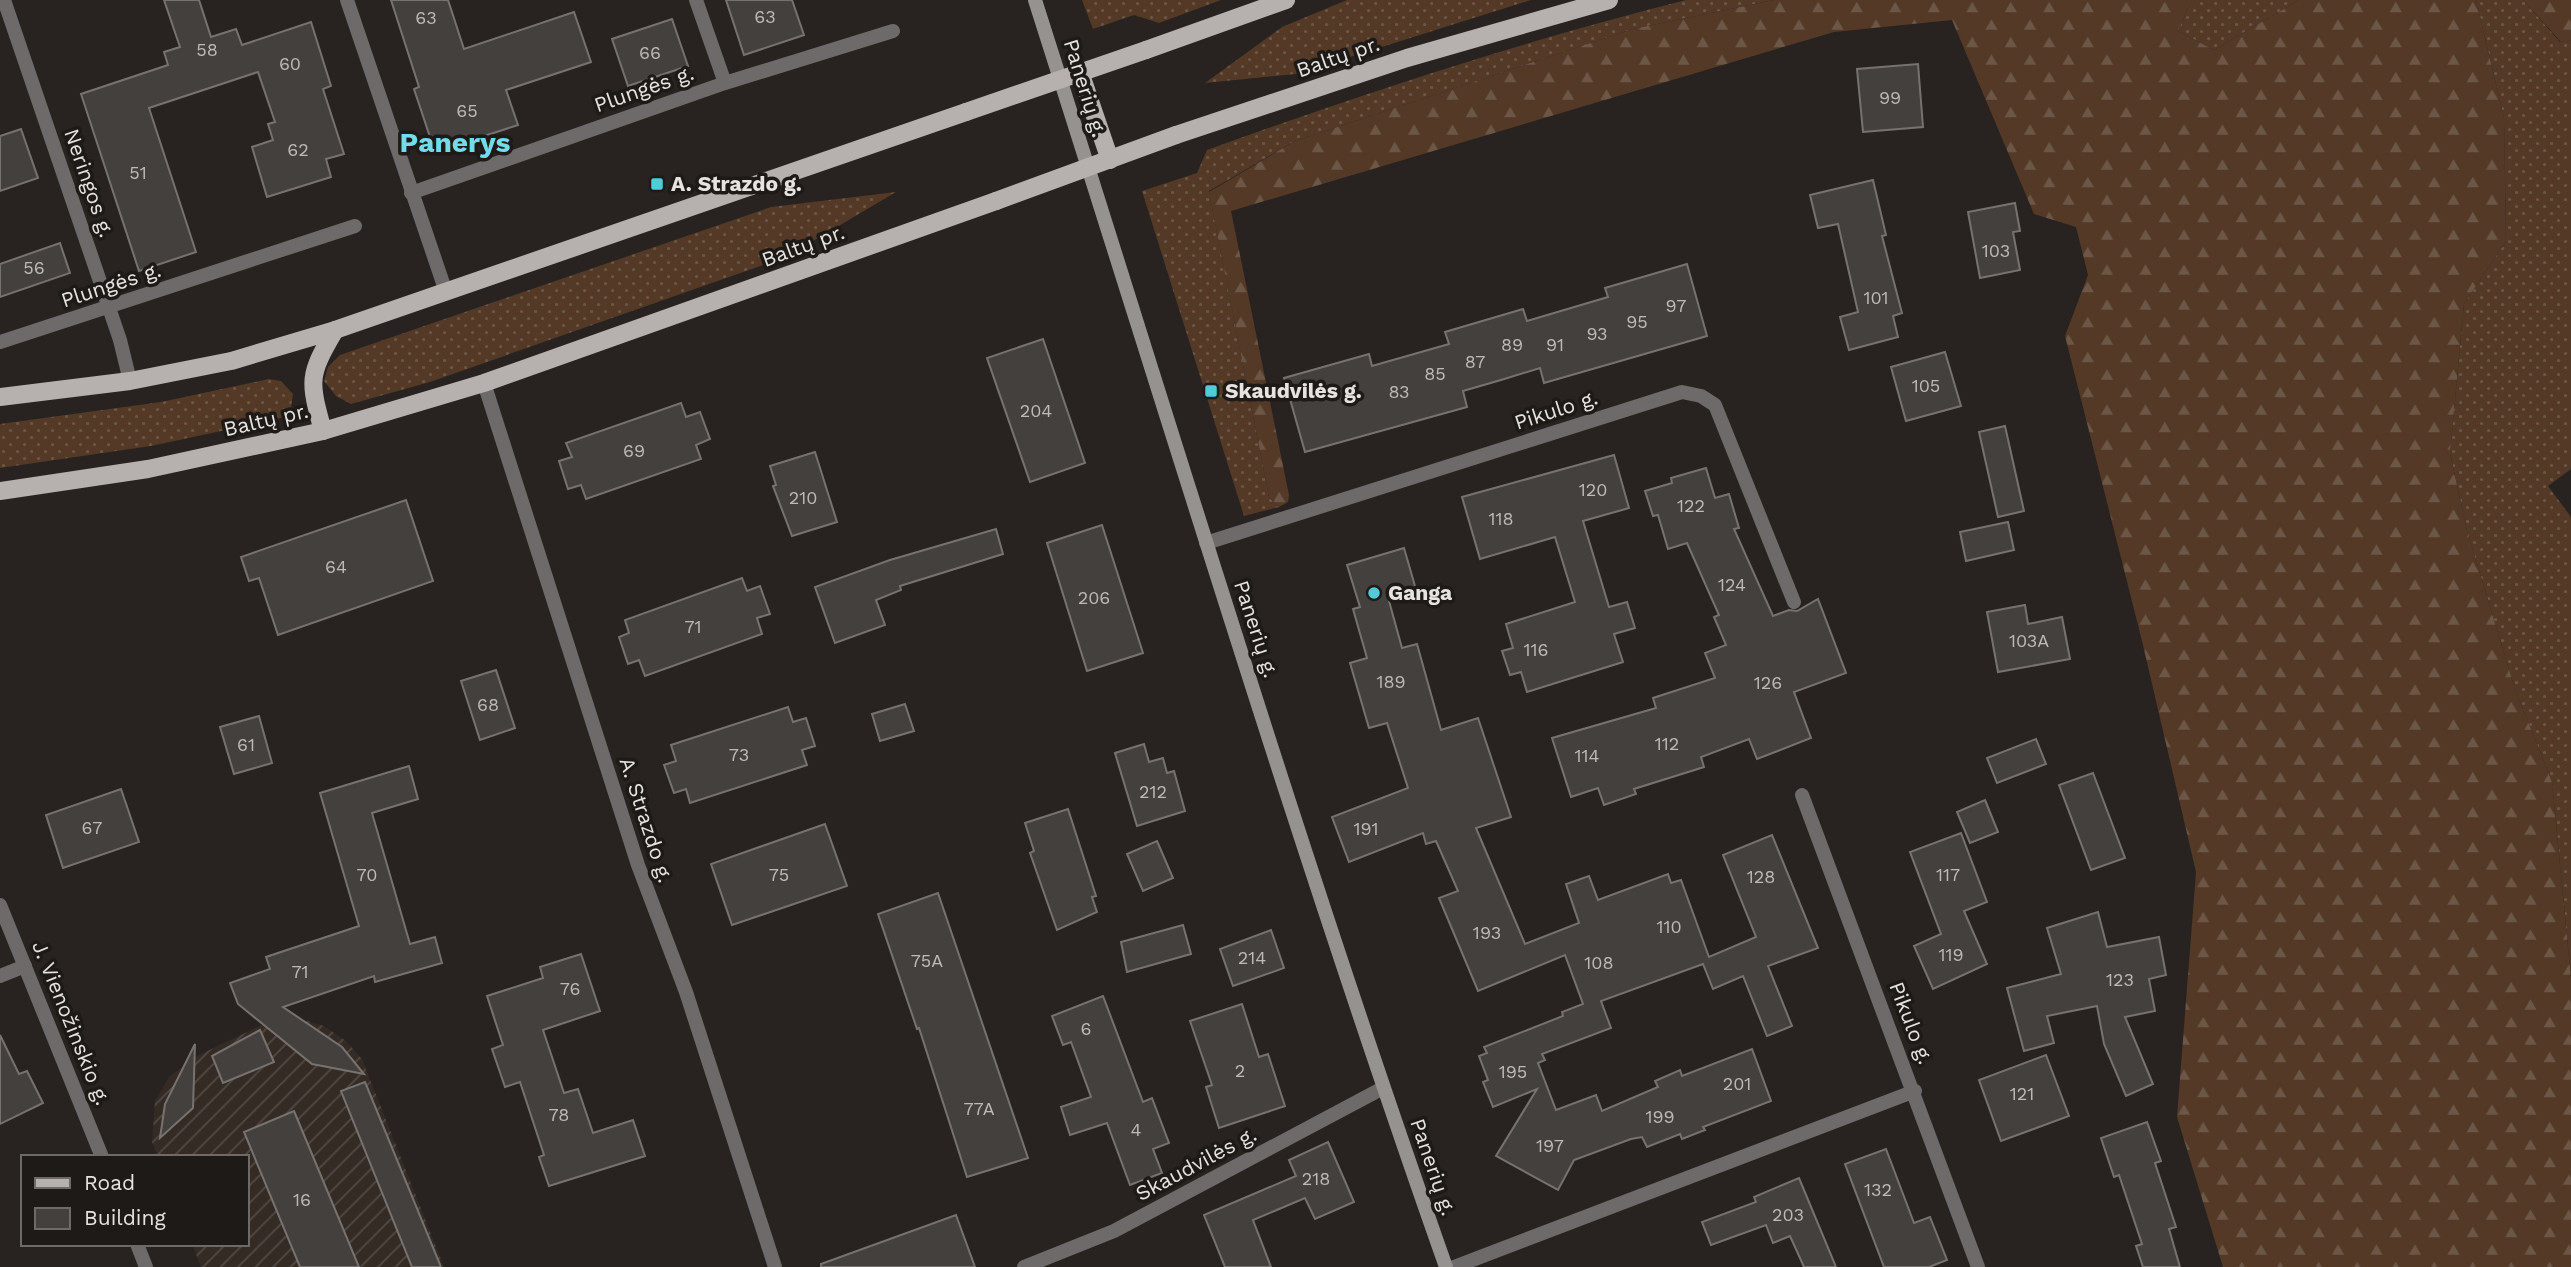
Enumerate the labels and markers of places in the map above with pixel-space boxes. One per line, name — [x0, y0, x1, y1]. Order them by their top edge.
place label: A. Strazdo g. — [671, 171, 802, 196]
marker: A. Strazdo g. — [649, 176, 665, 192]
place label: Skaudvilės g. — [1225, 378, 1362, 403]
marker: Skaudvilės g. — [1203, 383, 1219, 399]
place label: Ganga — [1388, 580, 1453, 605]
marker: Ganga — [1366, 585, 1382, 601]

